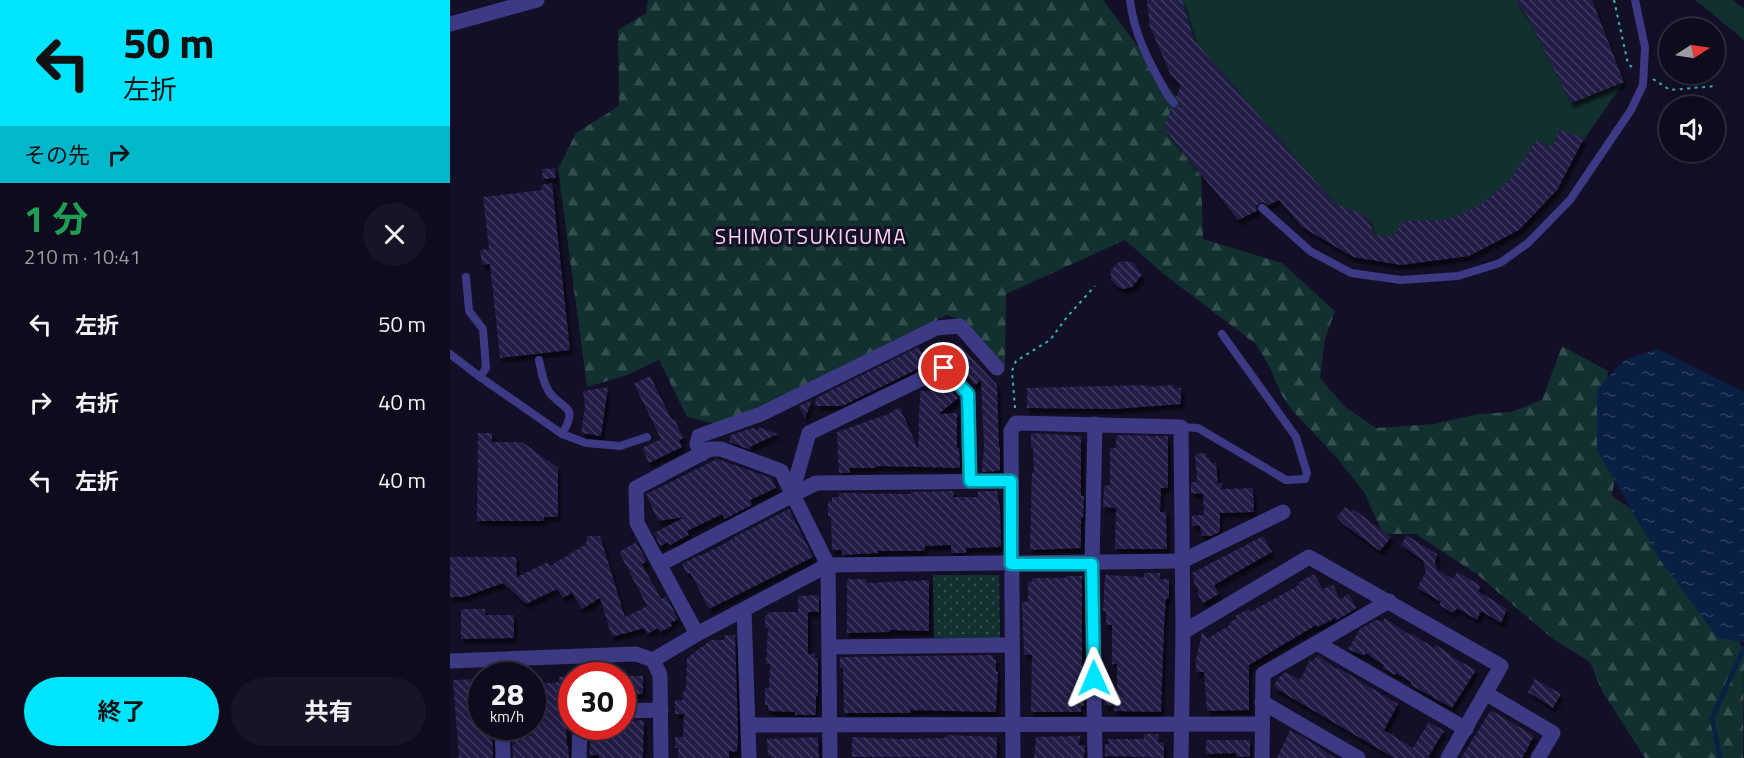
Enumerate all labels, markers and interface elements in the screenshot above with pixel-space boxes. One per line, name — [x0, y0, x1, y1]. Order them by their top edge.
text: 50 m — [123, 10, 215, 74]
north arrow — [1659, 18, 1725, 84]
map controls — [1659, 18, 1725, 162]
icon: left — [24, 24, 102, 102]
text: 左折 — [123, 68, 177, 109]
button: sound — [1659, 96, 1725, 162]
text: その先 — [24, 138, 90, 172]
icon: right — [102, 138, 135, 171]
text: 1 分 — [24, 191, 88, 246]
button: close — [363, 203, 426, 266]
district label: SHIMOTSUKIGUMA — [715, 220, 907, 252]
text: 210 m · 10:41 — [24, 241, 141, 272]
text: 50 m — [378, 307, 426, 341]
icon: left — [24, 308, 57, 341]
text: 左折 — [75, 308, 119, 342]
pin — [918, 342, 969, 393]
icon: arrive — [927, 351, 960, 384]
text: 40 m — [378, 385, 426, 419]
icon: right — [24, 386, 57, 419]
text: 右折 — [75, 386, 119, 420]
text: 40 m — [378, 463, 426, 497]
icon: left — [24, 464, 57, 497]
text: 左折 — [75, 464, 119, 498]
position arrow — [1062, 646, 1126, 710]
speed limit sign: 30 — [558, 662, 636, 740]
text: 28 — [490, 671, 524, 717]
button: 終了 — [24, 677, 219, 746]
button: 共有 — [231, 677, 426, 746]
text: km/h — [490, 705, 524, 728]

